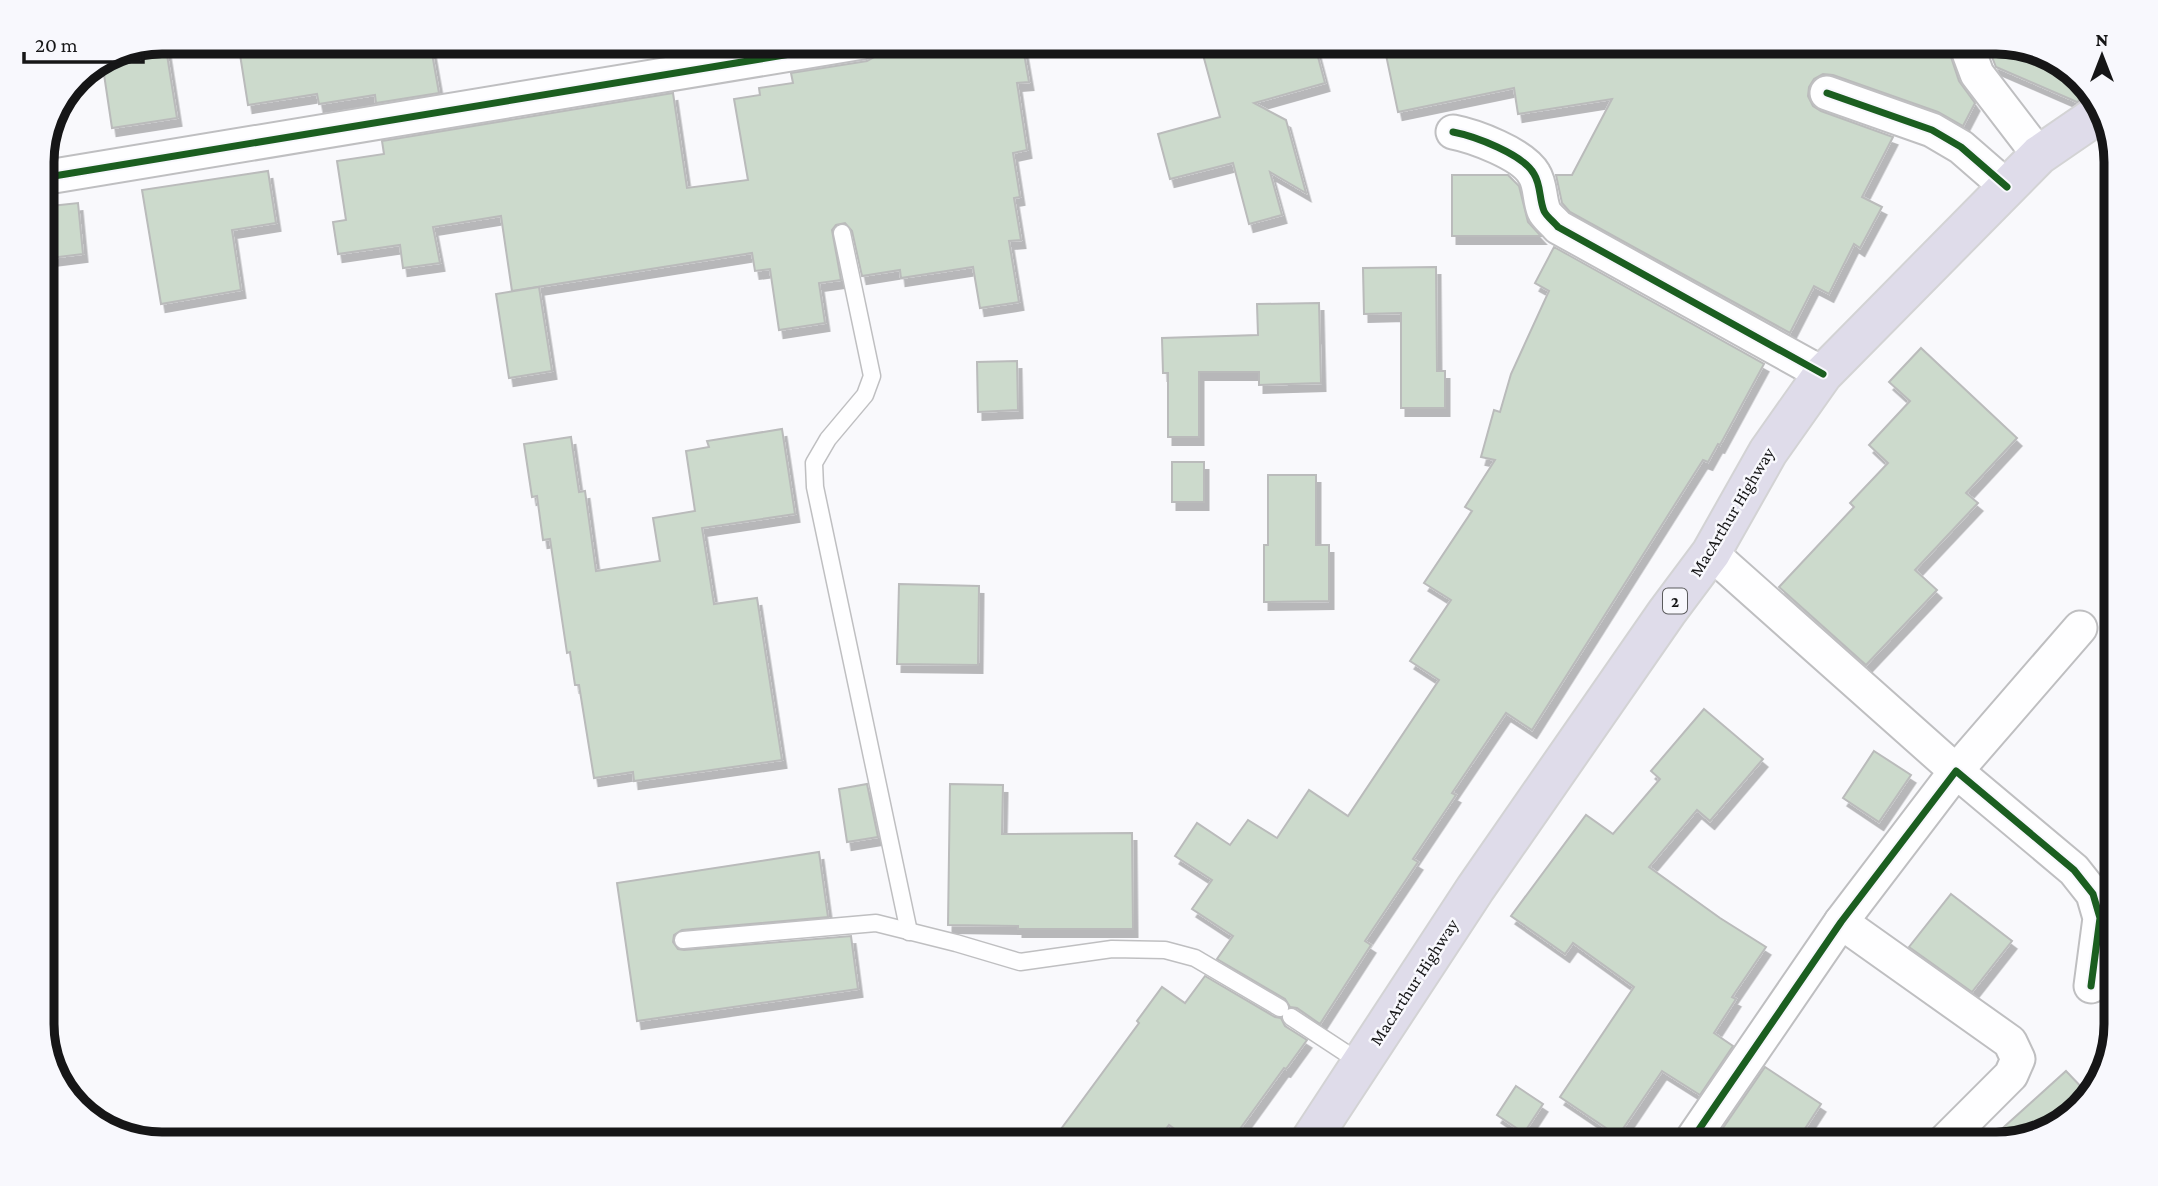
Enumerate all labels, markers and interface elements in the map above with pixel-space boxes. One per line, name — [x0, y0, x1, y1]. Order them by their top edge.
scale bar — [24, 21, 144, 65]
north arrow — [2067, 21, 2137, 91]
text: N — [2096, 29, 2109, 50]
text: 20 m — [35, 33, 78, 57]
street label: MacArthur Highway — [1686, 443, 1779, 580]
road number: 2 — [1663, 588, 1687, 614]
street label: MacArthur Highway — [1366, 914, 1463, 1049]

